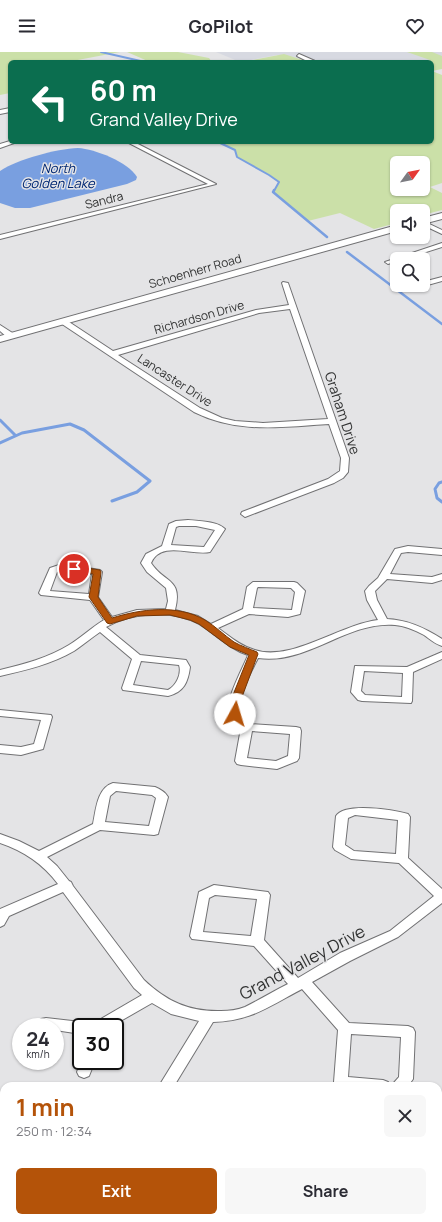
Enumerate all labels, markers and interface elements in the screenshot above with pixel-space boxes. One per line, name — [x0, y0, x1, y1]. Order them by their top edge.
text: GoPilot — [189, 14, 253, 38]
icon: menu — [16, 15, 38, 37]
icon: heart — [404, 15, 426, 37]
text: 60 m — [90, 71, 157, 109]
icon: left — [24, 76, 76, 128]
text: Grand Valley Drive — [90, 107, 238, 131]
north arrow — [390, 156, 430, 196]
map controls — [390, 156, 430, 292]
water label: North Golden Lake — [21, 159, 96, 192]
street label: Sandra — [83, 187, 125, 213]
button: sound — [390, 204, 430, 244]
street label: Schoenherr Road — [147, 250, 243, 292]
button: search — [390, 252, 430, 292]
street label: Richardson Drive — [152, 296, 246, 338]
street label: Lancaster Drive — [134, 350, 216, 410]
street label: Graham Drive — [321, 369, 365, 457]
pin — [57, 552, 91, 586]
icon: arrive — [63, 558, 85, 580]
position arrow — [214, 693, 256, 735]
street label: Grand Valley Drive — [235, 919, 369, 1005]
speed limit sign: 30 — [72, 1018, 124, 1070]
text: 24 — [26, 1025, 50, 1052]
text: km/h — [26, 1047, 50, 1061]
text: 1 min — [16, 1090, 75, 1123]
button: close — [384, 1095, 426, 1137]
text: 250 m · 12:34 — [16, 1122, 92, 1140]
button: Exit — [16, 1168, 217, 1214]
button: Share — [225, 1168, 426, 1214]

